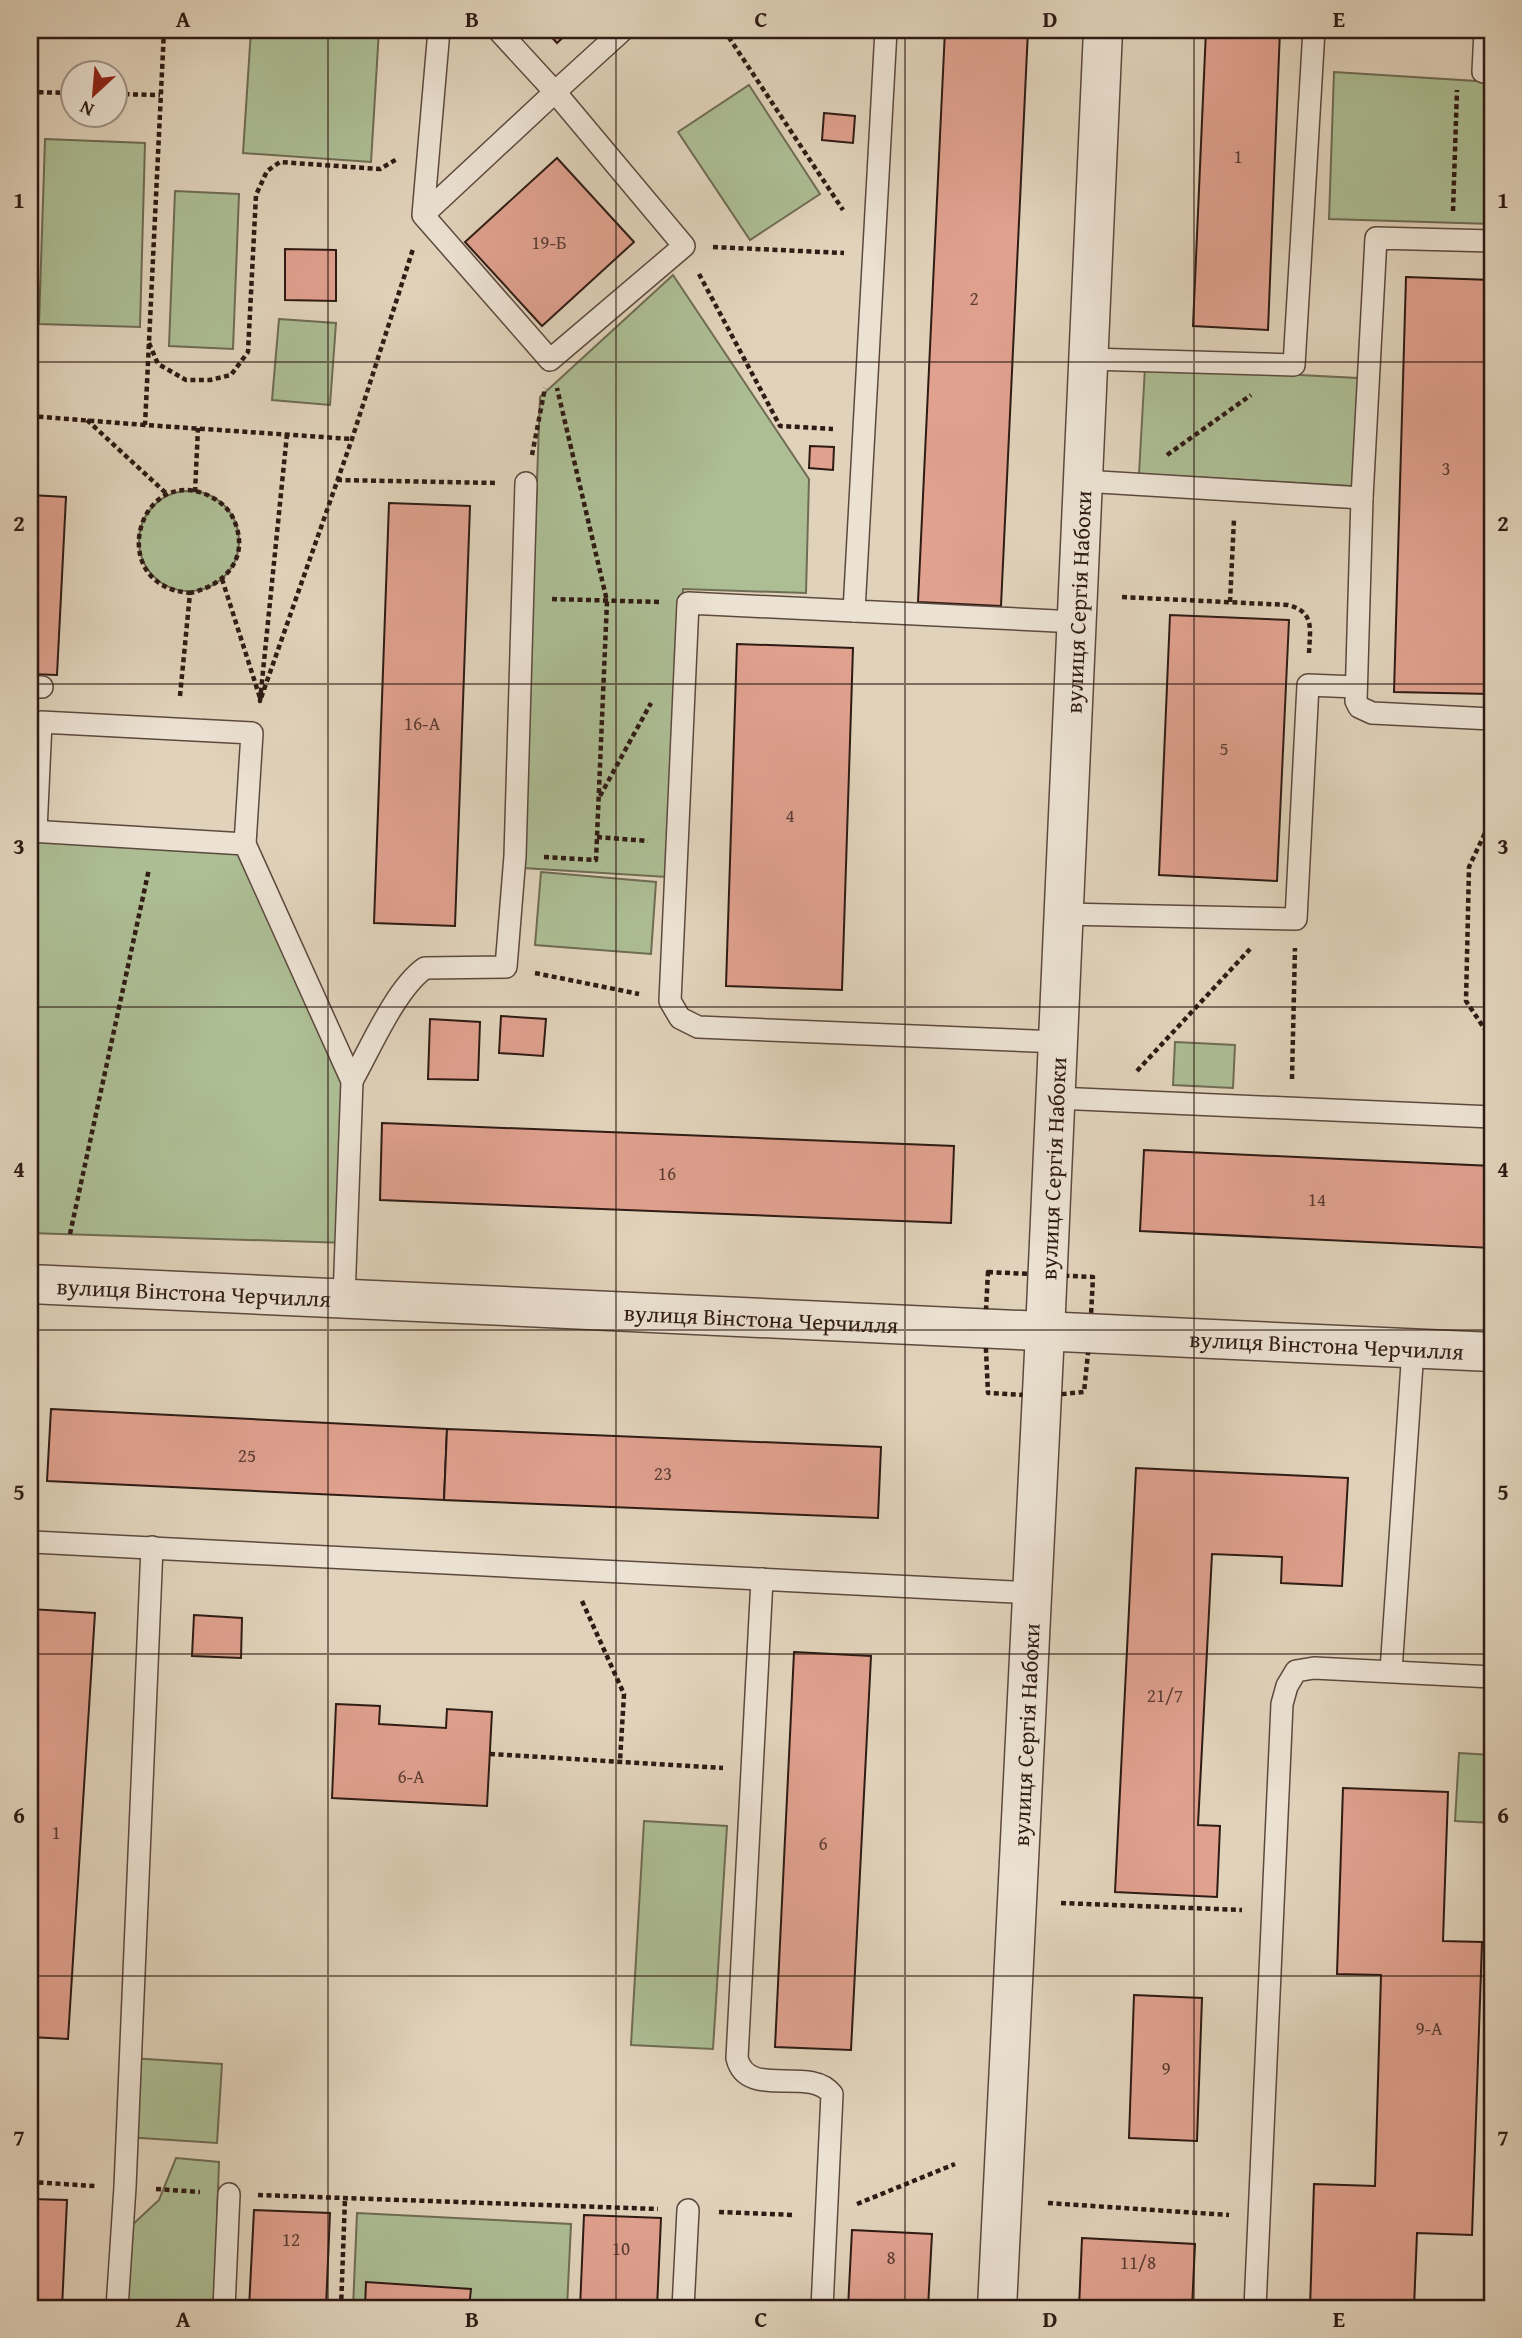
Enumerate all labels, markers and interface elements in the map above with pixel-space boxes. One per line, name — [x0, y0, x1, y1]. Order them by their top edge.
text: A — [176, 2, 191, 35]
text: B — [465, 2, 479, 35]
text: C — [754, 2, 768, 35]
text: D — [1043, 2, 1058, 35]
text: E — [1333, 2, 1345, 35]
north arrow — [60, 60, 130, 130]
text: N — [74, 94, 98, 125]
house number: 1 — [1233, 142, 1243, 170]
text: 1 — [13, 183, 25, 216]
text: 1 — [1497, 183, 1509, 216]
house number: 19-Б — [531, 228, 567, 256]
house number: 2 — [969, 284, 979, 312]
house number: 3 — [1441, 454, 1451, 482]
street label: вулиця Сергія Набоки — [1056, 489, 1099, 714]
text: 2 — [13, 506, 25, 539]
text: 2 — [1497, 506, 1509, 539]
house number: 16-А — [404, 709, 441, 737]
house number: 5 — [1219, 734, 1229, 762]
house number: 4 — [785, 801, 795, 829]
text: 3 — [13, 829, 25, 862]
text: 3 — [1497, 829, 1509, 862]
street label: вулиця Сергія Набоки — [1031, 1056, 1074, 1281]
text: 4 — [13, 1152, 25, 1185]
text: 4 — [1497, 1152, 1509, 1185]
house number: 16 — [658, 1159, 676, 1187]
house number: 14 — [1308, 1185, 1326, 1213]
street label: вулиця Вінстона Черчилля — [56, 1269, 332, 1314]
street label: вулиця Вінстона Черчилля — [623, 1295, 900, 1341]
street label: вулиця Вінстона Черчилля — [1189, 1321, 1465, 1367]
house number: 25 — [238, 1441, 256, 1469]
house number: 23 — [654, 1459, 672, 1487]
text: 5 — [13, 1475, 25, 1508]
text: 5 — [1497, 1475, 1509, 1508]
street label: вулиця Сергія Набоки — [1003, 1622, 1047, 1847]
house number: 21/7 — [1147, 1681, 1183, 1709]
house number: 6-А — [397, 1762, 425, 1790]
text: 6 — [13, 1798, 25, 1831]
text: 6 — [1497, 1798, 1509, 1831]
house number: 1 — [51, 1818, 61, 1846]
house number: 6 — [818, 1829, 828, 1857]
house number: 9-А — [1415, 2014, 1443, 2042]
house number: 9 — [1161, 2054, 1171, 2082]
text: 7 — [13, 2121, 25, 2154]
text: 7 — [1497, 2121, 1509, 2154]
house number: 12 — [282, 2225, 300, 2253]
house number: 10 — [612, 2234, 630, 2262]
house number: 8 — [886, 2243, 896, 2271]
house number: 11/8 — [1120, 2248, 1156, 2276]
text: A — [176, 2302, 191, 2335]
text: B — [465, 2302, 479, 2335]
text: C — [754, 2302, 768, 2335]
text: D — [1043, 2302, 1058, 2335]
text: E — [1333, 2302, 1345, 2335]

